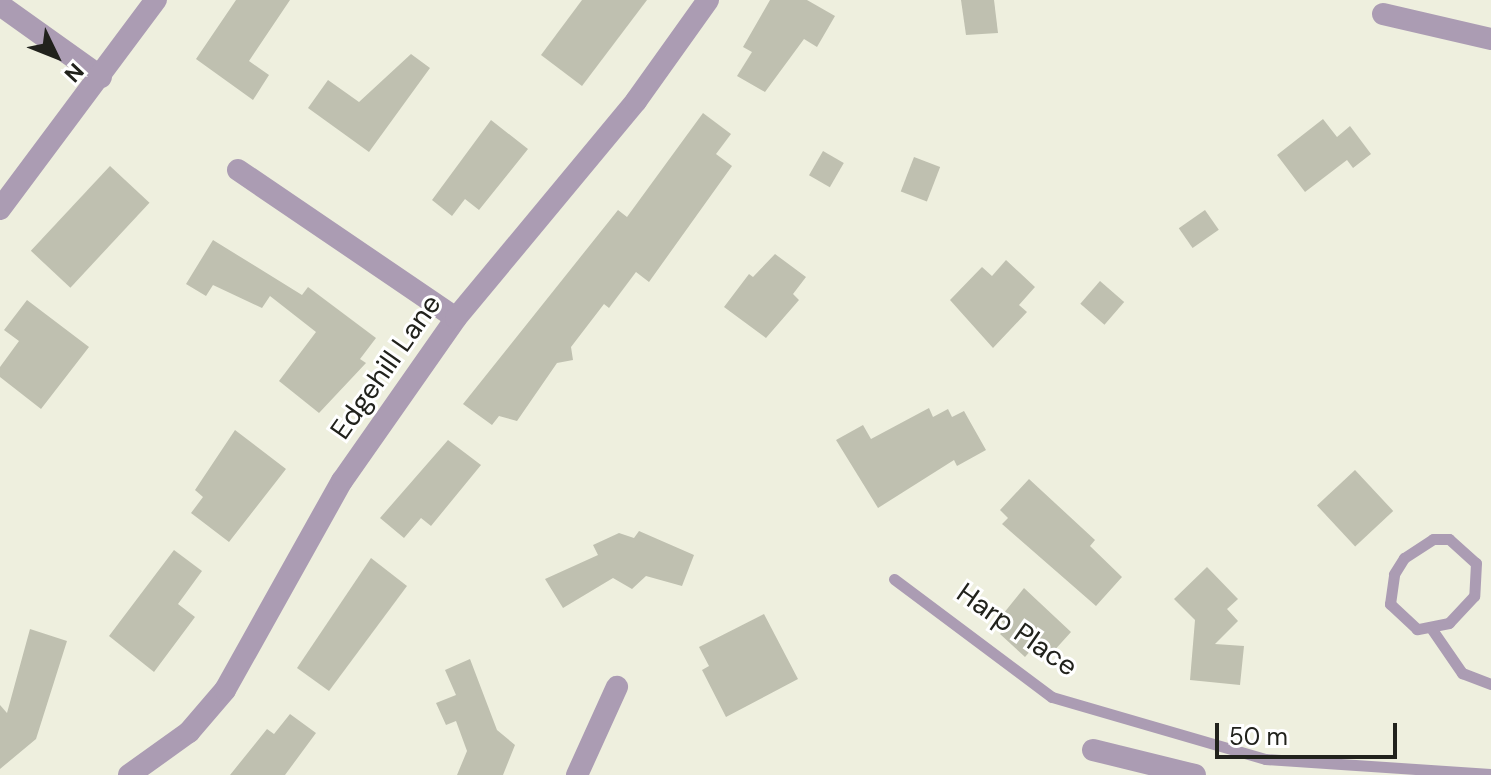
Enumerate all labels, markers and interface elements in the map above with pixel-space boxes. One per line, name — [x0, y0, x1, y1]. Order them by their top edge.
north arrow — [16, 16, 96, 96]
text: N — [58, 57, 90, 88]
street label: Edgehill Lane — [324, 288, 448, 446]
street label: Harp Place — [950, 576, 1084, 684]
scale bar — [1219, 707, 1401, 757]
text: 50 m — [1229, 721, 1288, 752]

